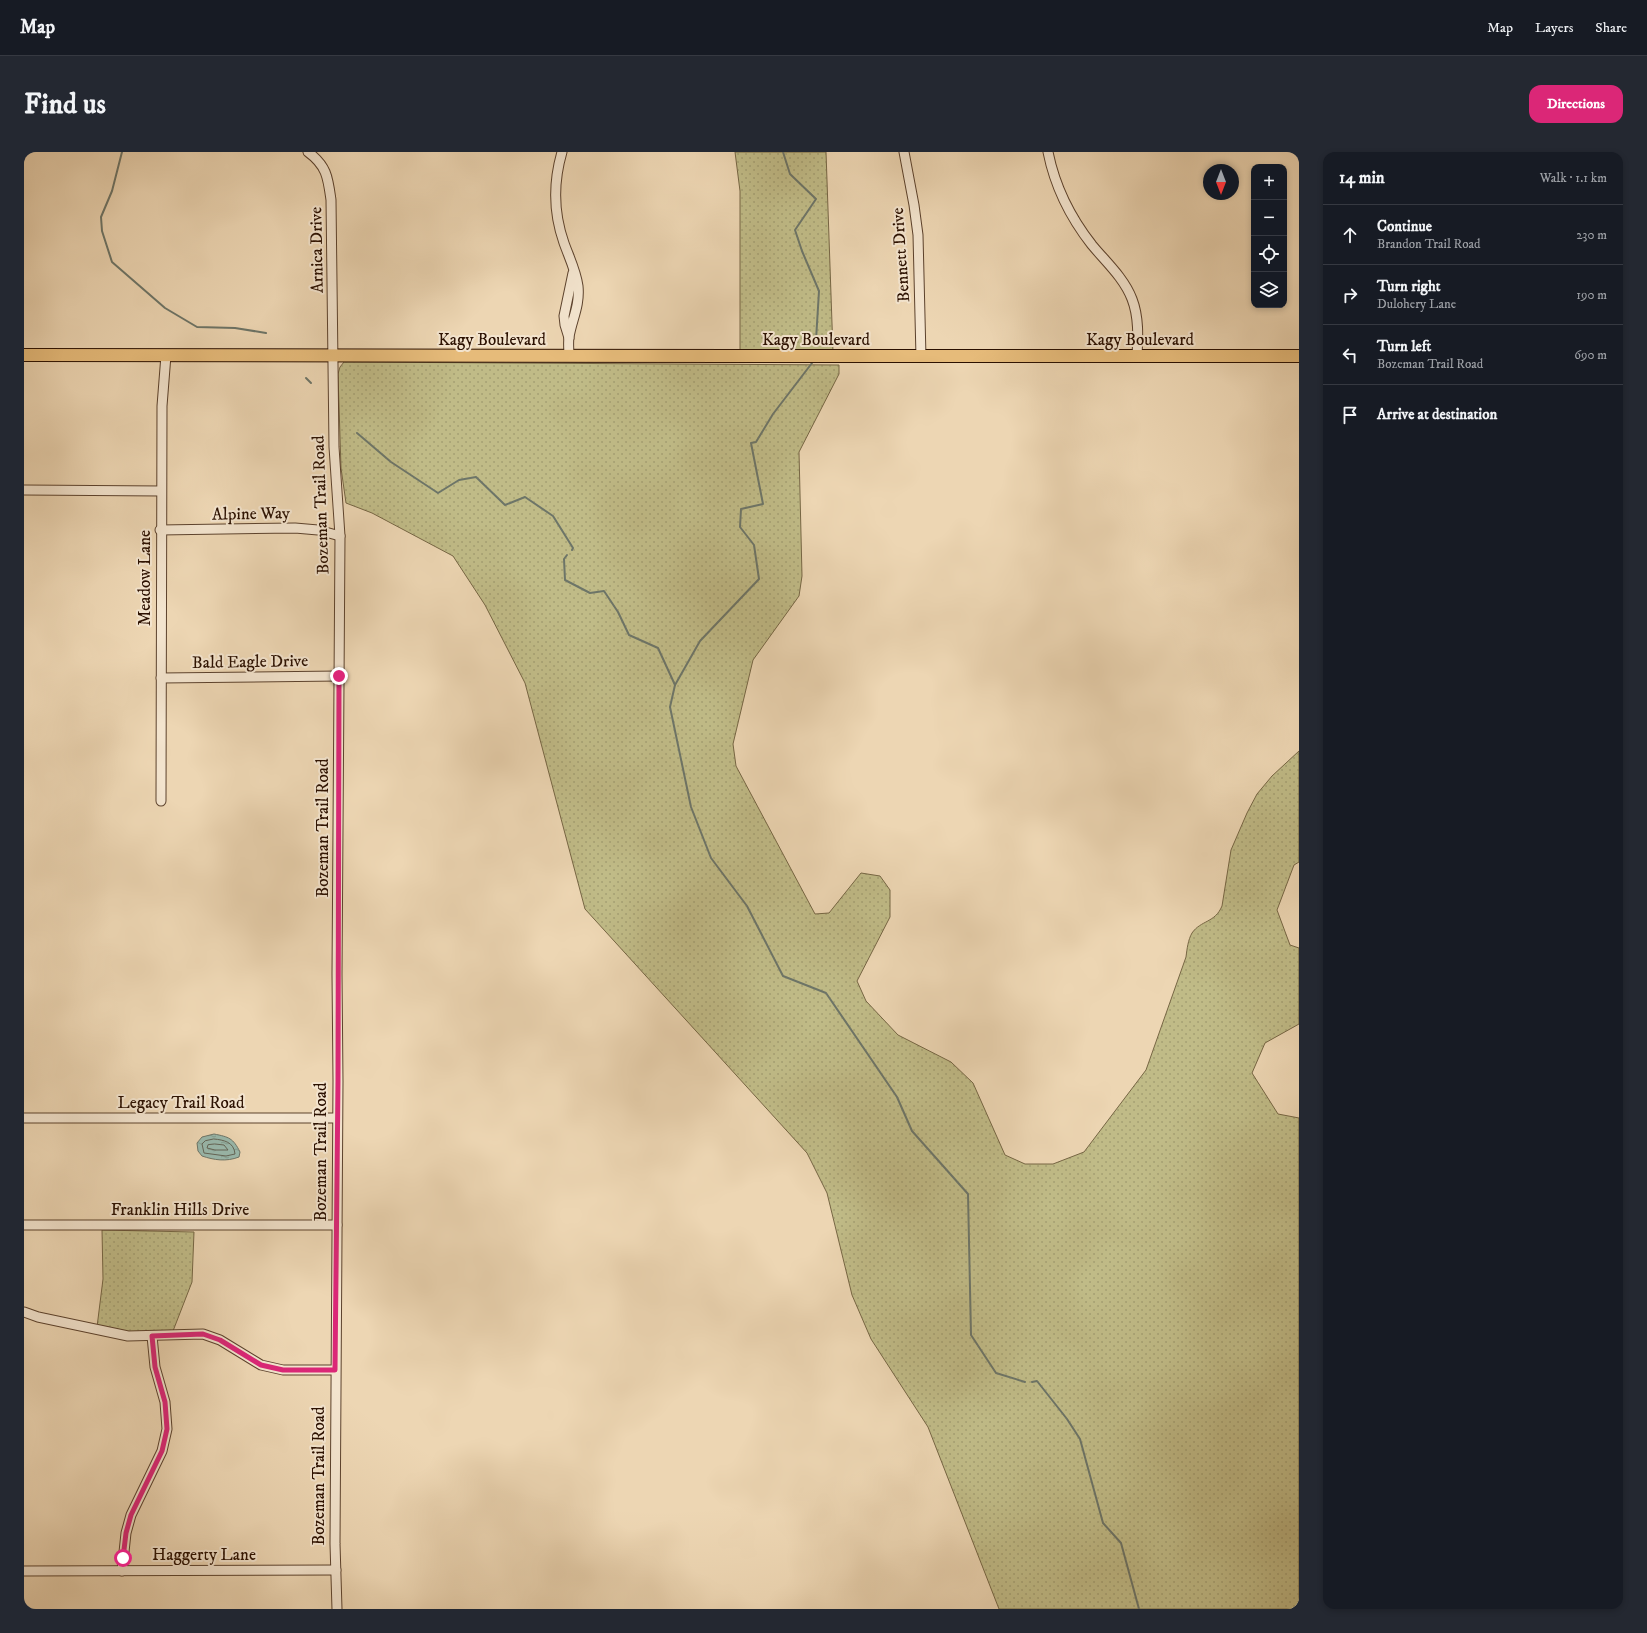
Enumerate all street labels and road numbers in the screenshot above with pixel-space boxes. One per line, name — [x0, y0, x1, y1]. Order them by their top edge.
street label: Arnica Drive — [305, 207, 329, 293]
street label: Bennett Drive — [887, 207, 915, 303]
street label: Kagy Boulevard — [438, 329, 547, 351]
street label: Kagy Boulevard — [762, 329, 871, 351]
street label: Kagy Boulevard — [1086, 329, 1195, 351]
street label: Bozeman Trail Road — [308, 435, 334, 575]
street label: Alpine Way — [212, 502, 291, 526]
street label: Meadow Lane — [134, 530, 156, 626]
street label: Bald Eagle Drive — [192, 650, 308, 674]
street label: Bozeman Trail Road — [312, 758, 334, 897]
street label: Bozeman Trail Road — [310, 1082, 332, 1221]
street label: Legacy Trail Road — [118, 1092, 245, 1114]
street label: Franklin Hills Drive — [111, 1199, 249, 1221]
street label: Bozeman Trail Road — [308, 1406, 330, 1545]
street label: Haggerty Lane — [152, 1544, 256, 1566]

